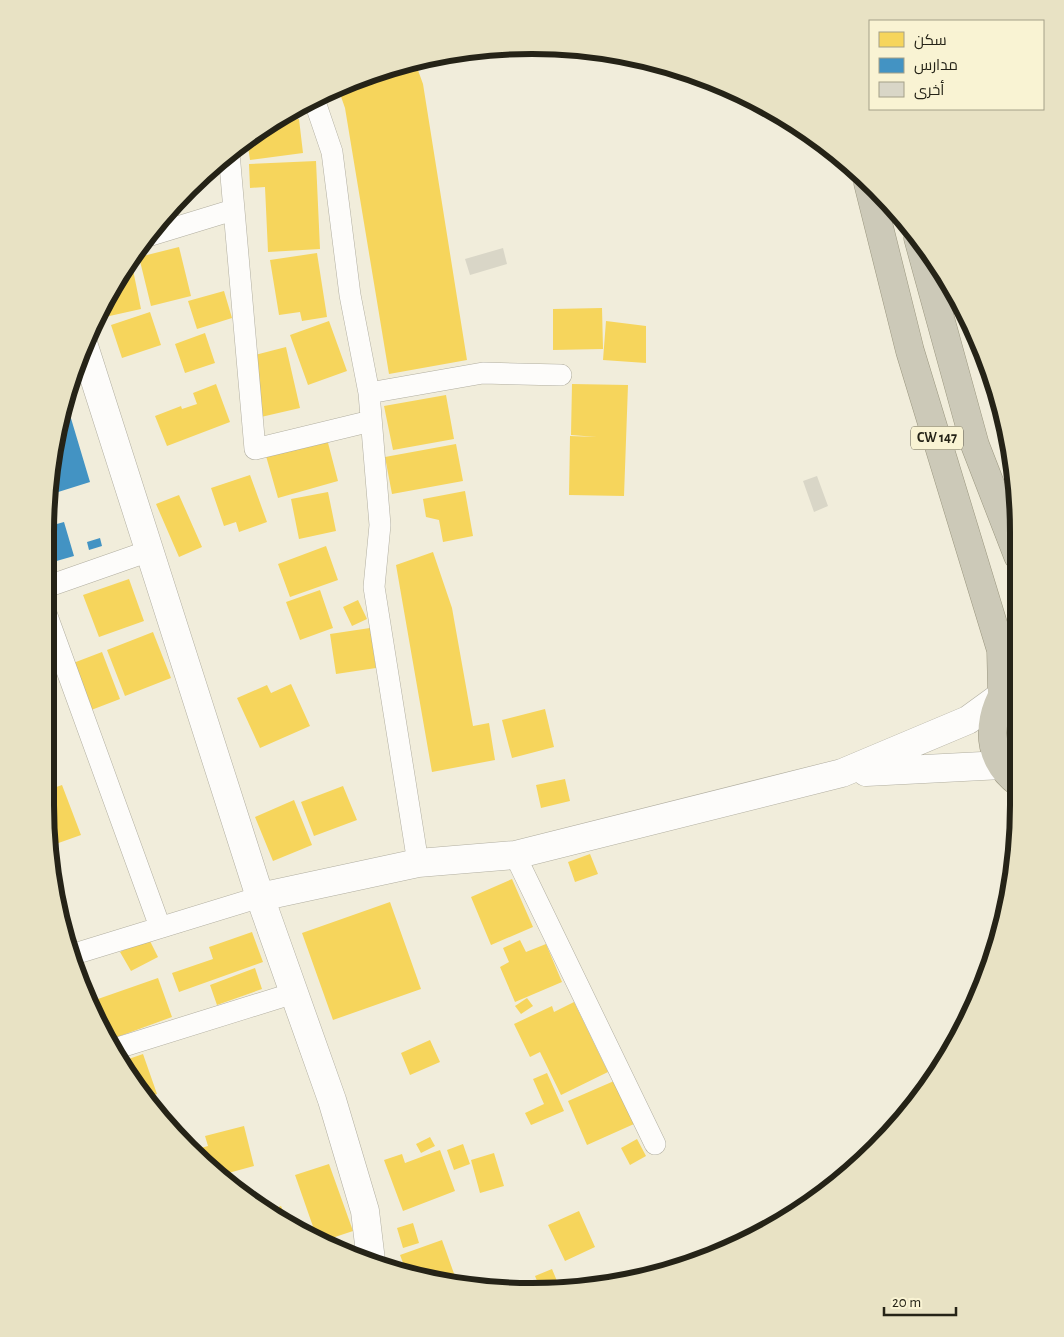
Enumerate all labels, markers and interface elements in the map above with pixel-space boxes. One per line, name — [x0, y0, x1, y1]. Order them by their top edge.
legend — [869, 20, 1044, 110]
text: سكن — [914, 33, 947, 50]
text: مدارس — [914, 58, 958, 75]
text: أخرى — [914, 80, 944, 100]
road number: CW 147 — [911, 426, 963, 449]
scale bar — [884, 1284, 956, 1316]
text: 20 m — [892, 1295, 921, 1310]

